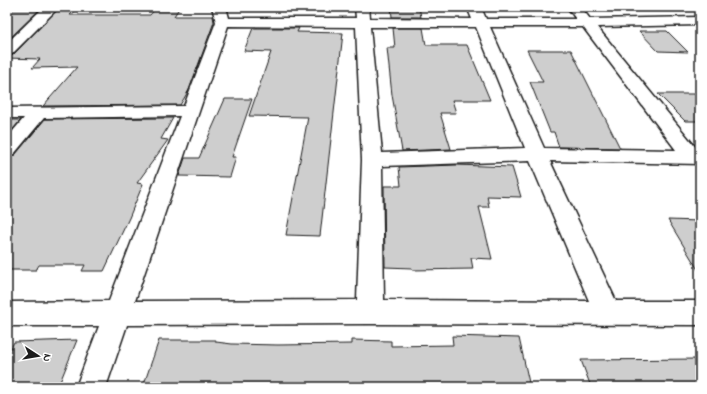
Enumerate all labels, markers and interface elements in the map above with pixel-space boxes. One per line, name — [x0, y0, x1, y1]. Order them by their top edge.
north arrow — [18, 336, 58, 376]
text: N — [38, 353, 55, 363]

